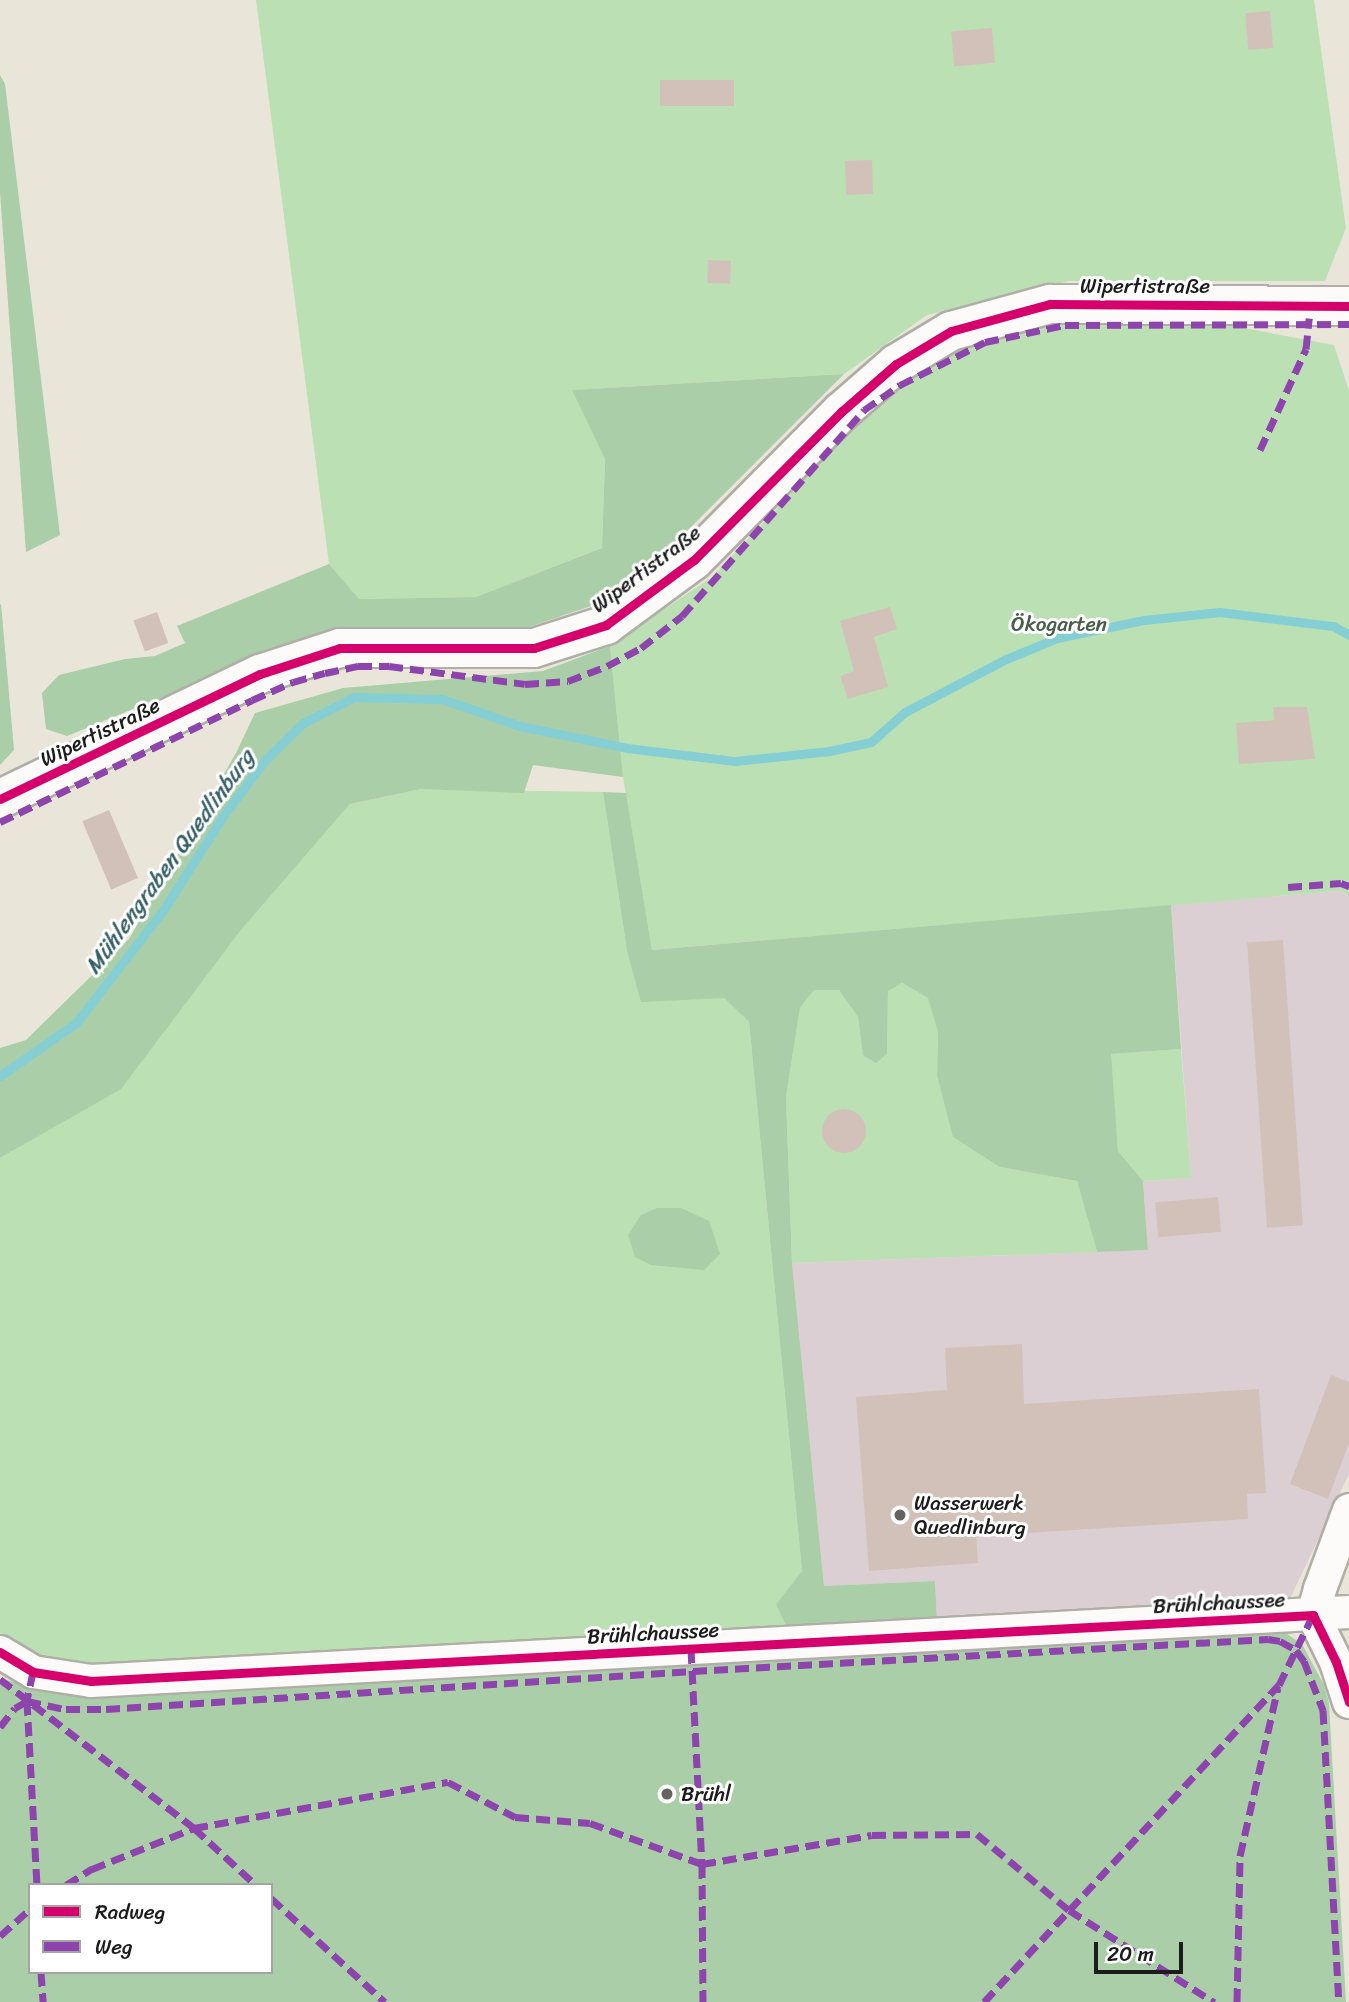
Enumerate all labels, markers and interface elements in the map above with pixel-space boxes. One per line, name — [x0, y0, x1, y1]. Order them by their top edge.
street label: Wipertistraße — [1080, 273, 1210, 299]
street label: Wipertistraße — [587, 520, 705, 618]
park label: Ökogarten — [1011, 611, 1107, 637]
street label: Wipertistraße — [36, 692, 164, 772]
water label: Mühlengraben Quedlinburg — [79, 744, 261, 980]
place label: Wasserwerk Quedlinburg — [914, 1490, 1026, 1540]
marker: Wasserwerk Quedlinburg — [892, 1507, 908, 1523]
street label: Brühlchaussee — [1152, 1587, 1286, 1619]
street label: Brühlchaussee — [586, 1617, 720, 1649]
place label: Brühl — [681, 1781, 731, 1807]
marker: Brühl — [659, 1786, 675, 1802]
legend — [28, 1883, 273, 1974]
text: Radweg — [95, 1893, 165, 1931]
text: Weg — [95, 1928, 133, 1966]
scale bar — [1097, 1928, 1186, 1972]
text: 20 m — [1107, 1935, 1154, 1973]

